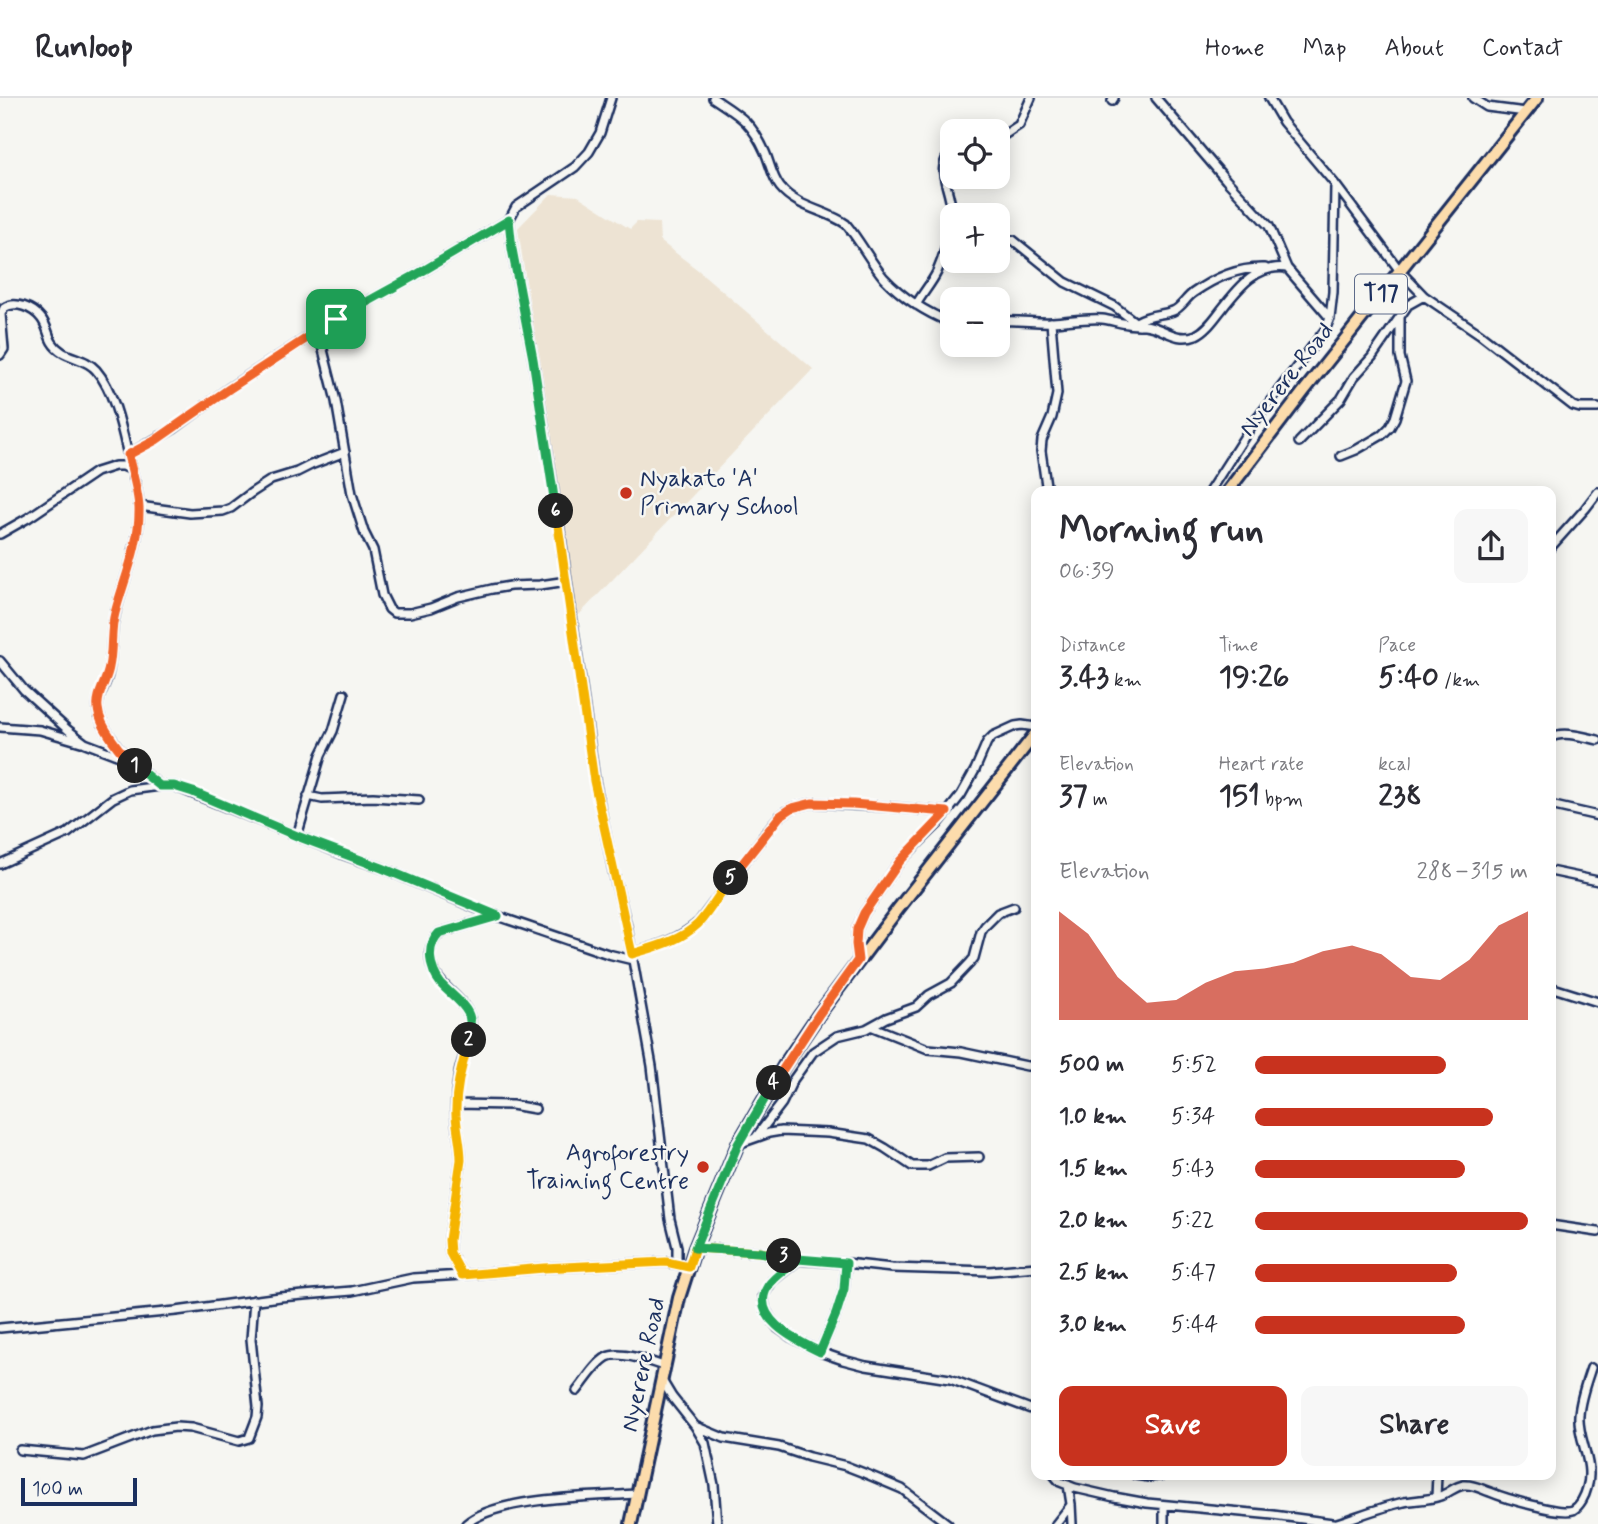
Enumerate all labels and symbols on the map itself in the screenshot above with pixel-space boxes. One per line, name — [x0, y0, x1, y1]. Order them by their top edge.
road number: T17 — [1355, 274, 1407, 314]
pin — [306, 289, 366, 349]
street label: Nyerere Road — [1233, 317, 1341, 443]
place label: Nyakato 'A' Primary School — [640, 464, 799, 523]
marker: Nyakato 'A' Primary School — [618, 485, 634, 501]
pin: 6 — [538, 494, 574, 528]
pin: 1 — [118, 748, 152, 784]
pin: 5 — [714, 860, 748, 896]
pin: 2 — [452, 1023, 486, 1058]
pin: 4 — [756, 1066, 792, 1100]
place label: Agroforestry Training Centre — [526, 1138, 689, 1200]
marker: Agroforestry Training Centre — [695, 1159, 711, 1175]
pin: 3 — [766, 1238, 802, 1274]
street label: Nyerere Road — [615, 1295, 673, 1435]
scale bar — [21, 1475, 136, 1507]

